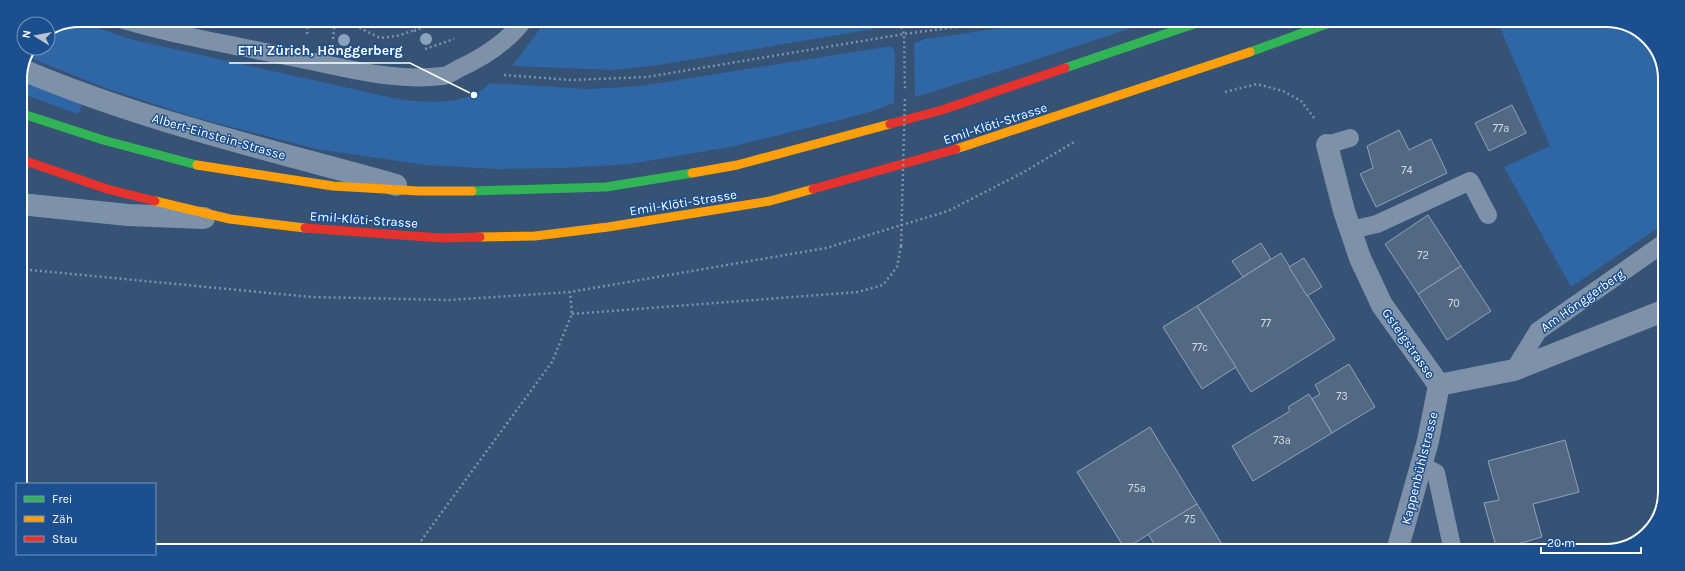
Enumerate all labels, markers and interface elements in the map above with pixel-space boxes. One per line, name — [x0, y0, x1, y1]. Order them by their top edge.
north arrow — [16, 16, 56, 56]
text: N — [20, 29, 34, 39]
callout: ETH Zürich, Hönggerberg — [229, 37, 410, 63]
text: ETH Zürich, Hönggerberg — [237, 42, 403, 59]
street label: Emil-Klöti-Strasse — [941, 99, 1049, 147]
street label: Albert-Einstein-Strasse — [150, 110, 288, 163]
house number: 77a — [1493, 122, 1509, 135]
house number: 74 — [1401, 164, 1413, 177]
street label: Emil-Klöti-Strasse — [628, 187, 738, 218]
street label: Emil-Klöti-Strasse — [309, 208, 419, 231]
house number: 72 — [1417, 249, 1429, 262]
street label: Am Hönggerberg — [1538, 266, 1628, 335]
house number: 70 — [1448, 297, 1460, 310]
street label: Gsteigstrasse — [1379, 305, 1438, 381]
house number: 77 — [1261, 317, 1271, 330]
house number: 77c — [1192, 341, 1208, 354]
house number: 73 — [1336, 390, 1348, 403]
street label: Kappenbühlstrasse — [1398, 410, 1441, 526]
house number: 73a — [1273, 434, 1291, 447]
house number: 75a — [1128, 482, 1146, 495]
legend — [16, 483, 156, 555]
text: Frei — [52, 492, 72, 506]
text: Zäh — [52, 512, 73, 526]
house number: 75 — [1184, 513, 1196, 526]
scale bar — [1541, 529, 1641, 555]
text: Stau — [52, 532, 78, 546]
text: 20 m — [1547, 536, 1575, 550]

